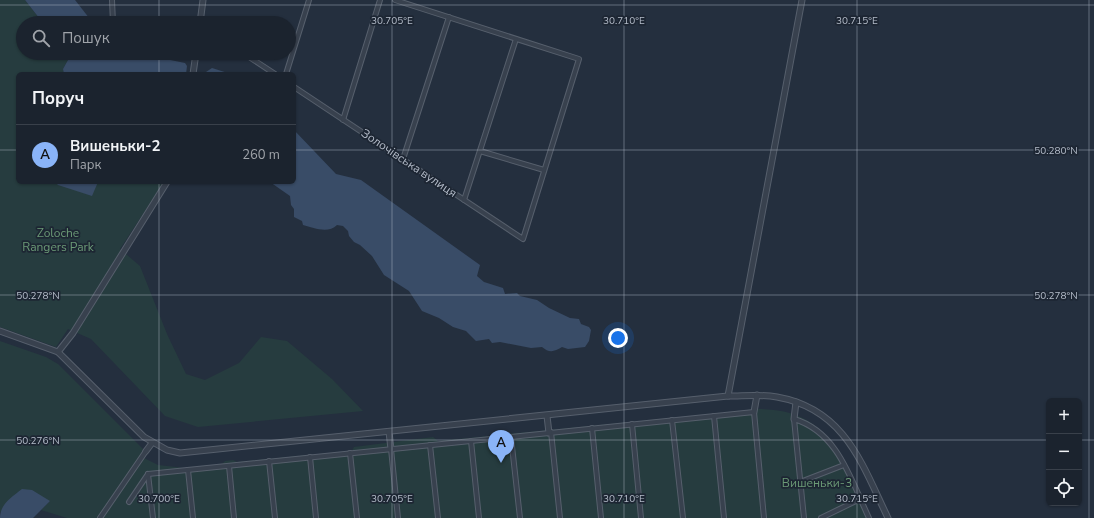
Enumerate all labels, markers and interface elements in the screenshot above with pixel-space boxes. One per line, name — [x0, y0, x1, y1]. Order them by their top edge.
text: 30.705°E — [371, 14, 413, 28]
text: 30.710°E — [603, 14, 645, 28]
text: 30.715°E — [836, 14, 878, 28]
search box — [16, 16, 296, 60]
icon: search — [30, 27, 52, 49]
text: Пошук — [62, 28, 110, 48]
text: Поруч — [32, 87, 84, 110]
street label: Золочівська вулиця — [358, 125, 460, 201]
text: Вишеньки-2 — [70, 136, 161, 156]
text: 50.280°N — [1034, 144, 1078, 158]
text: A — [40, 146, 50, 164]
text: 260 m — [242, 146, 280, 164]
text: Парк — [70, 156, 101, 174]
park label: Zoloche Rangers Park — [22, 225, 95, 255]
text: 50.278°N — [16, 289, 60, 303]
text: 50.278°N — [1034, 289, 1078, 303]
your location — [608, 328, 628, 348]
map controls — [1046, 398, 1082, 506]
button: + — [1046, 398, 1082, 434]
pin: A — [488, 430, 514, 463]
text: 50.276°N — [16, 434, 60, 448]
button: − — [1046, 434, 1082, 470]
button: locate — [1046, 470, 1082, 506]
park label: Вишеньки-3 — [782, 475, 852, 491]
text: 30.700°E — [138, 492, 180, 506]
text: 30.705°E — [371, 492, 413, 506]
text: 30.710°E — [603, 492, 645, 506]
text: 30.715°E — [836, 492, 878, 506]

